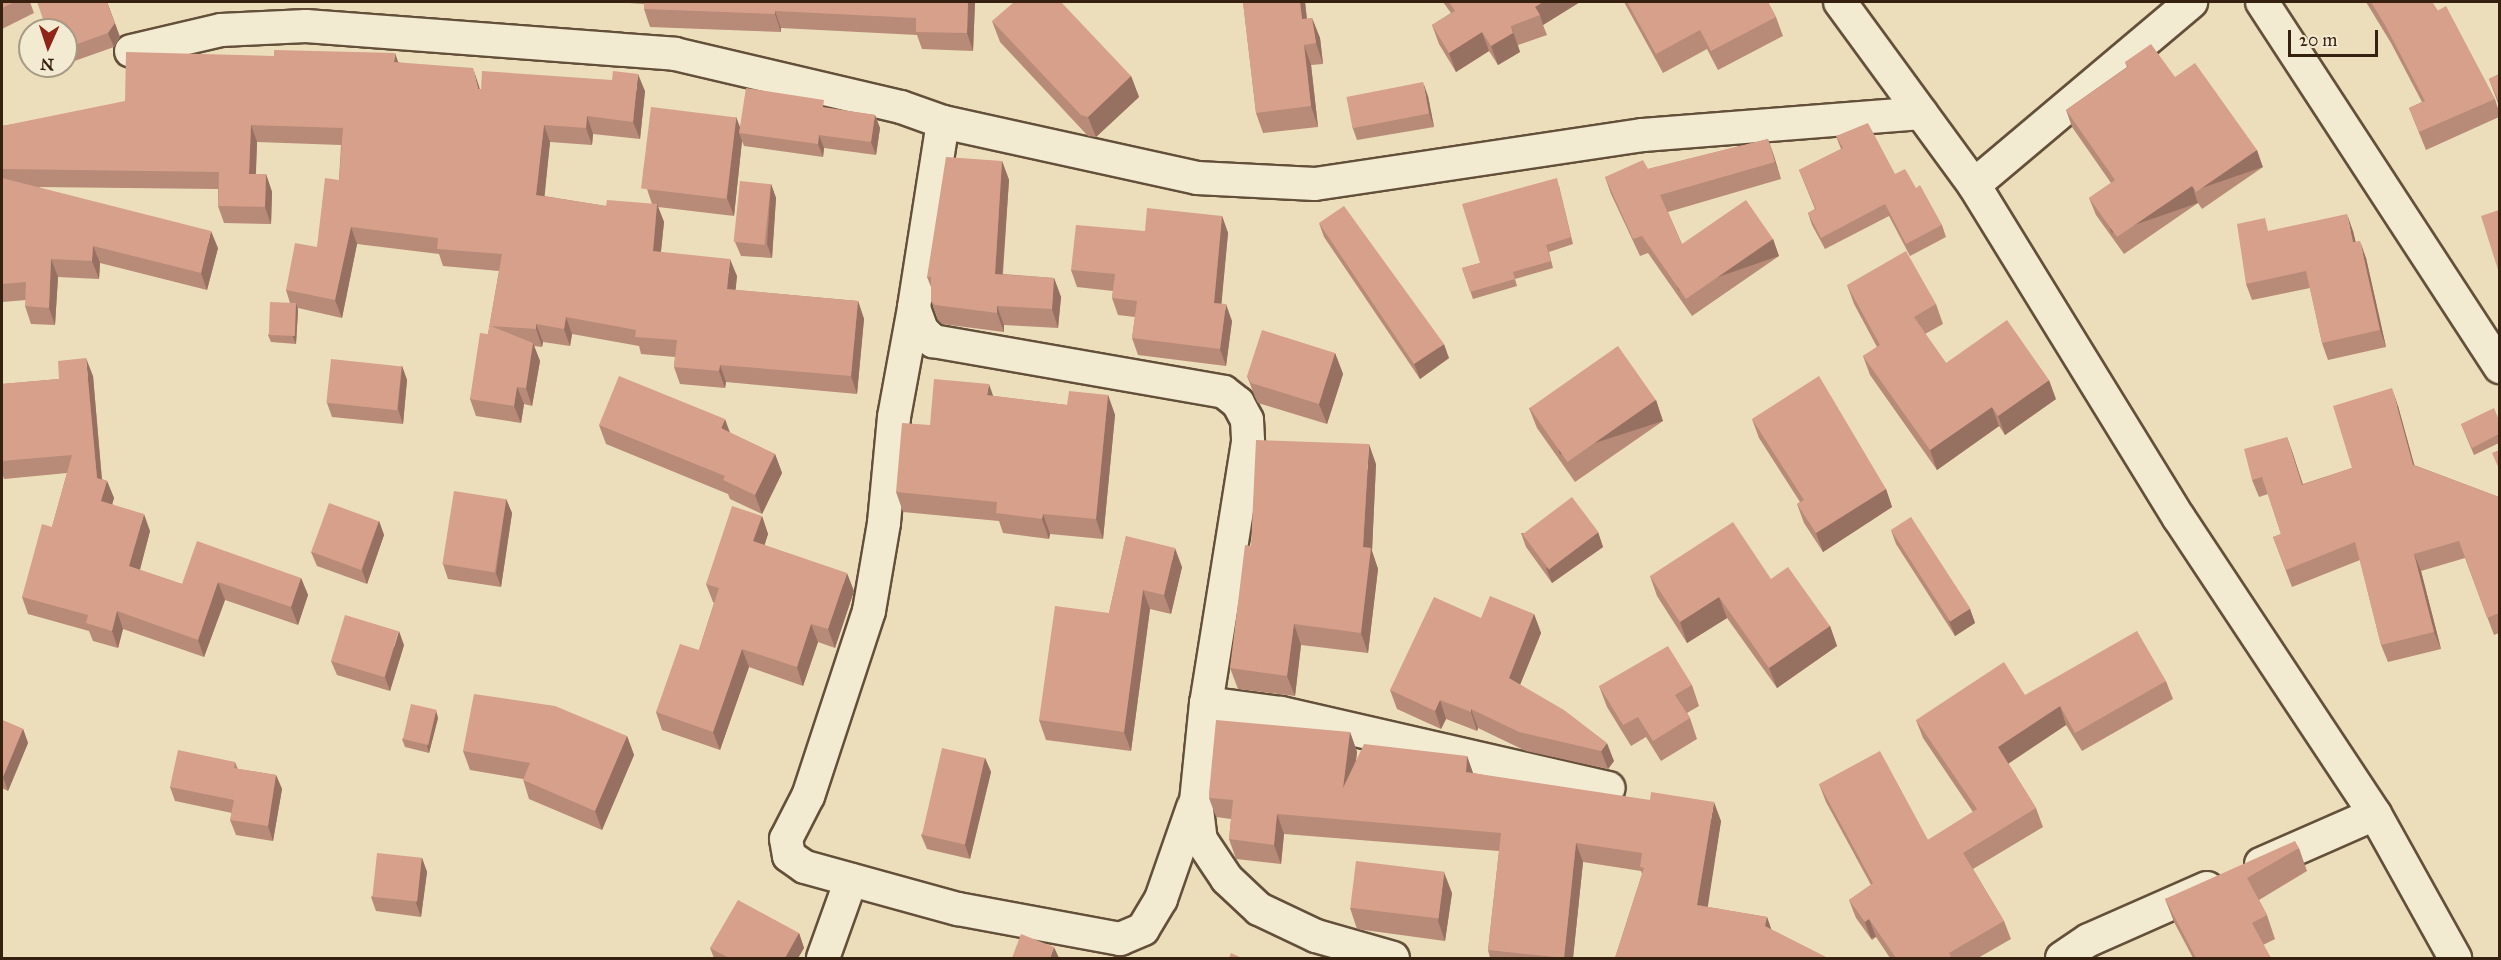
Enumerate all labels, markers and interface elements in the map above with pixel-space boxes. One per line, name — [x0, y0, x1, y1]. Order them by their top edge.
north arrow — [18, 18, 78, 78]
scale bar — [2291, 18, 2381, 56]
text: 20 m — [2299, 29, 2337, 51]
text: N — [40, 55, 54, 74]

